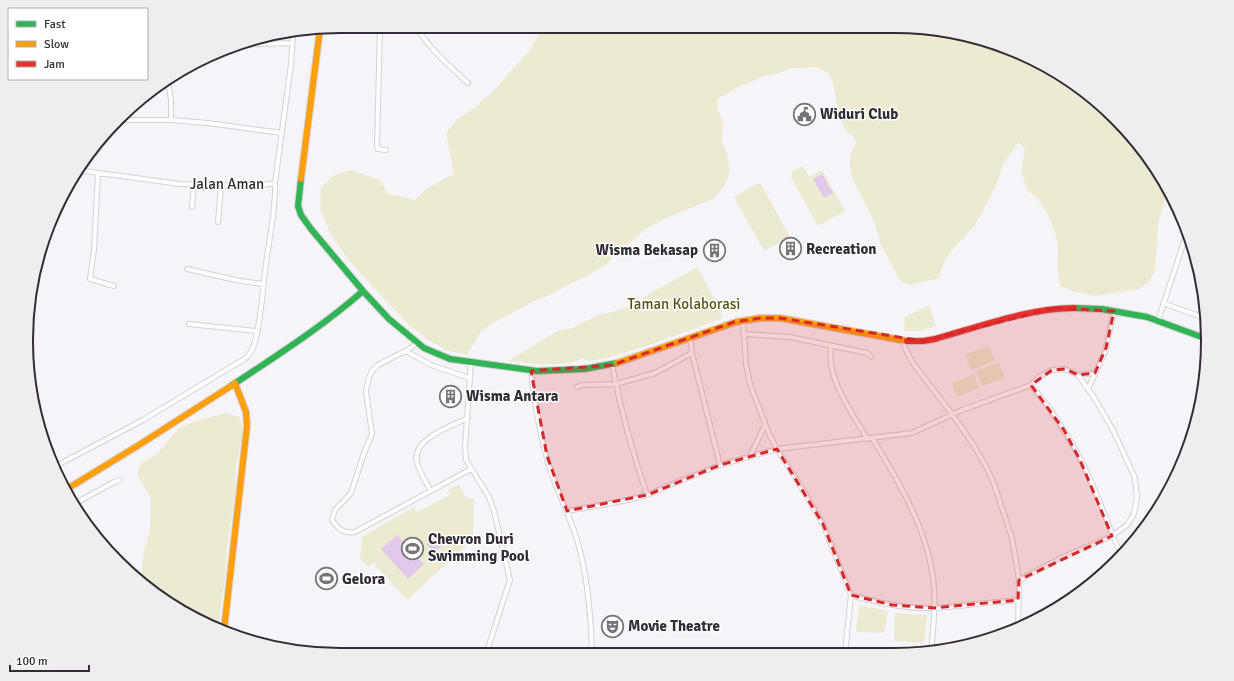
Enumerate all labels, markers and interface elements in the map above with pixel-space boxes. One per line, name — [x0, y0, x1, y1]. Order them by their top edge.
legend — [8, 8, 148, 80]
text: Fast — [44, 17, 65, 32]
text: Slow — [44, 37, 69, 52]
text: Jam — [44, 57, 65, 72]
public building icon: Widuri Club — [791, 101, 817, 127]
place label: Widuri Club — [820, 105, 898, 123]
street label: Jalan Aman — [190, 175, 264, 193]
building icon: Recreation — [778, 236, 804, 262]
building icon: Wisma Bekasap — [701, 237, 727, 263]
place label: Recreation — [806, 240, 876, 258]
place label: Wisma Bekasap — [596, 241, 698, 259]
park label: Taman Kolaborasi — [628, 295, 740, 313]
building icon: Wisma Antara — [438, 383, 464, 409]
place label: Wisma Antara — [466, 387, 559, 405]
place label: Chevron Duri Swimming Pool — [428, 530, 530, 565]
sports icon: Chevron Duri Swimming Pool — [399, 535, 425, 561]
sports icon: Gelora — [314, 566, 340, 592]
place label: Gelora — [342, 570, 385, 588]
theatre icon: Movie Theatre — [599, 613, 625, 639]
place label: Movie Theatre — [628, 617, 720, 635]
scale bar — [10, 647, 89, 673]
text: 100 m — [16, 654, 48, 669]

